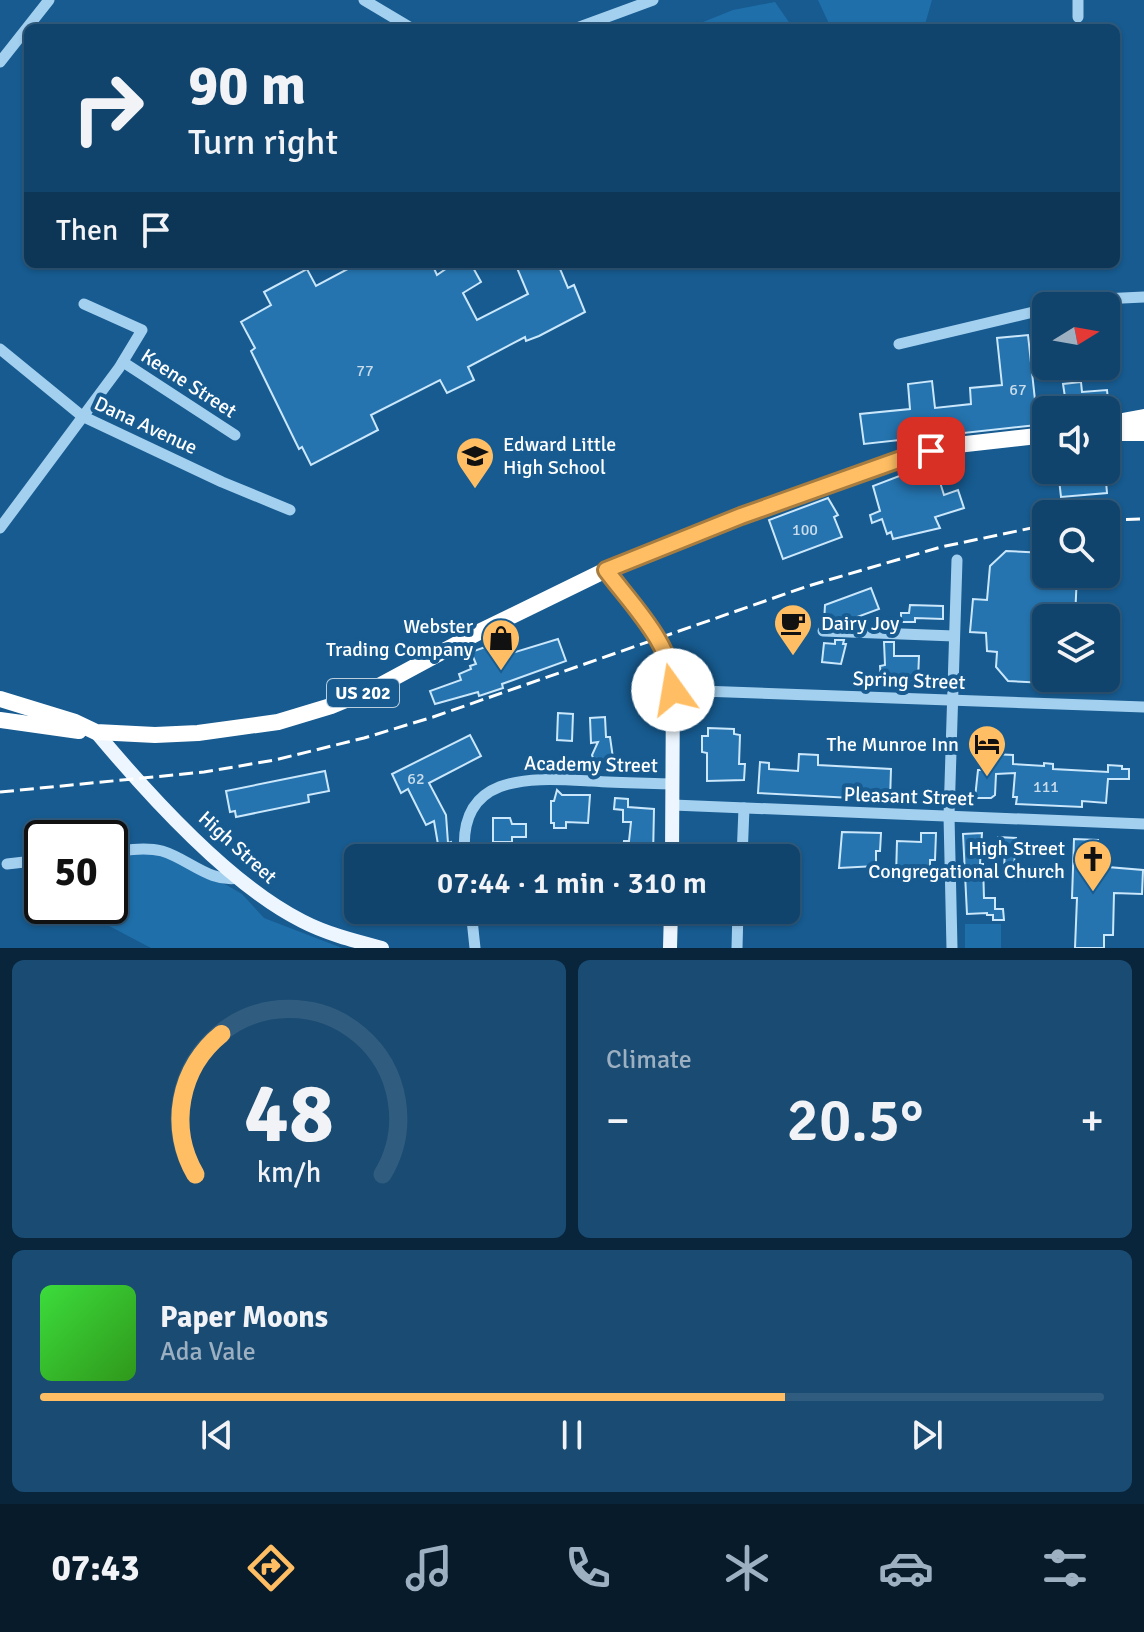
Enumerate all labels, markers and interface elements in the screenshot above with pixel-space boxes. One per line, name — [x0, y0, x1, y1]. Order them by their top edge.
text: 90 m — [188, 51, 306, 120]
icon: right — [56, 56, 160, 160]
text: Turn right — [188, 120, 338, 165]
icon: arrive — [134, 208, 178, 252]
text: Then — [56, 212, 118, 249]
north arrow — [1032, 292, 1120, 380]
map controls — [1032, 292, 1120, 692]
street label: Keene Street — [136, 343, 241, 424]
house number: 77 — [356, 361, 374, 381]
house number: 67 — [1009, 380, 1027, 400]
street label: Dana Avenue — [90, 391, 201, 460]
button: sound — [1032, 396, 1120, 484]
pin — [897, 417, 965, 485]
icon: arrive — [909, 429, 953, 473]
place label: Edward Little High School — [503, 432, 616, 480]
school or university icon: Edward Little High School — [454, 435, 496, 490]
button: search — [1032, 500, 1120, 588]
house number: 100 — [792, 520, 818, 540]
cafe icon: Dairy Joy — [772, 602, 814, 657]
button: layers — [1032, 604, 1120, 692]
place label: Dairy Joy — [821, 611, 900, 636]
place label: Webster Trading Company — [326, 614, 474, 662]
shop icon: Webster Trading Company — [480, 617, 522, 672]
position arrow — [631, 648, 715, 732]
street label: Spring Street — [852, 666, 966, 695]
road number: US 202 — [327, 679, 399, 707]
hotel icon: The Munroe Inn — [966, 723, 1008, 778]
place label: The Munroe Inn — [826, 732, 959, 757]
street label: Academy Street — [524, 751, 658, 778]
house number: 62 — [407, 769, 425, 789]
house number: 111 — [1033, 777, 1059, 797]
street label: Pleasant Street — [843, 782, 975, 811]
street label: High Street — [193, 806, 282, 889]
speed limit sign: 50 — [24, 820, 128, 924]
place label: High Street Congregational Church — [868, 836, 1065, 884]
church icon: High Street Congregational Church — [1072, 838, 1114, 893]
text: 07:44 · 1 min · 310 m — [437, 865, 707, 902]
text: Climate — [606, 1044, 692, 1076]
text: 48 — [244, 1063, 334, 1165]
text: 20.5° — [787, 1084, 923, 1158]
text: − — [606, 1094, 630, 1148]
text: + — [1080, 1094, 1104, 1148]
text: km/h — [257, 1155, 321, 1190]
text: Paper Moons — [160, 1299, 328, 1336]
text: Ada Vale — [160, 1336, 256, 1368]
icon: previous — [195, 1413, 239, 1457]
icon: pause — [550, 1413, 594, 1457]
icon: next — [905, 1413, 949, 1457]
icon: directions — [243, 1540, 299, 1596]
icon: music — [401, 1540, 457, 1596]
icon: phone — [560, 1540, 616, 1596]
icon: climate — [719, 1540, 775, 1596]
icon: car — [878, 1540, 934, 1596]
icon: filters — [1037, 1540, 1093, 1596]
text: 07:43 — [51, 1546, 140, 1591]

